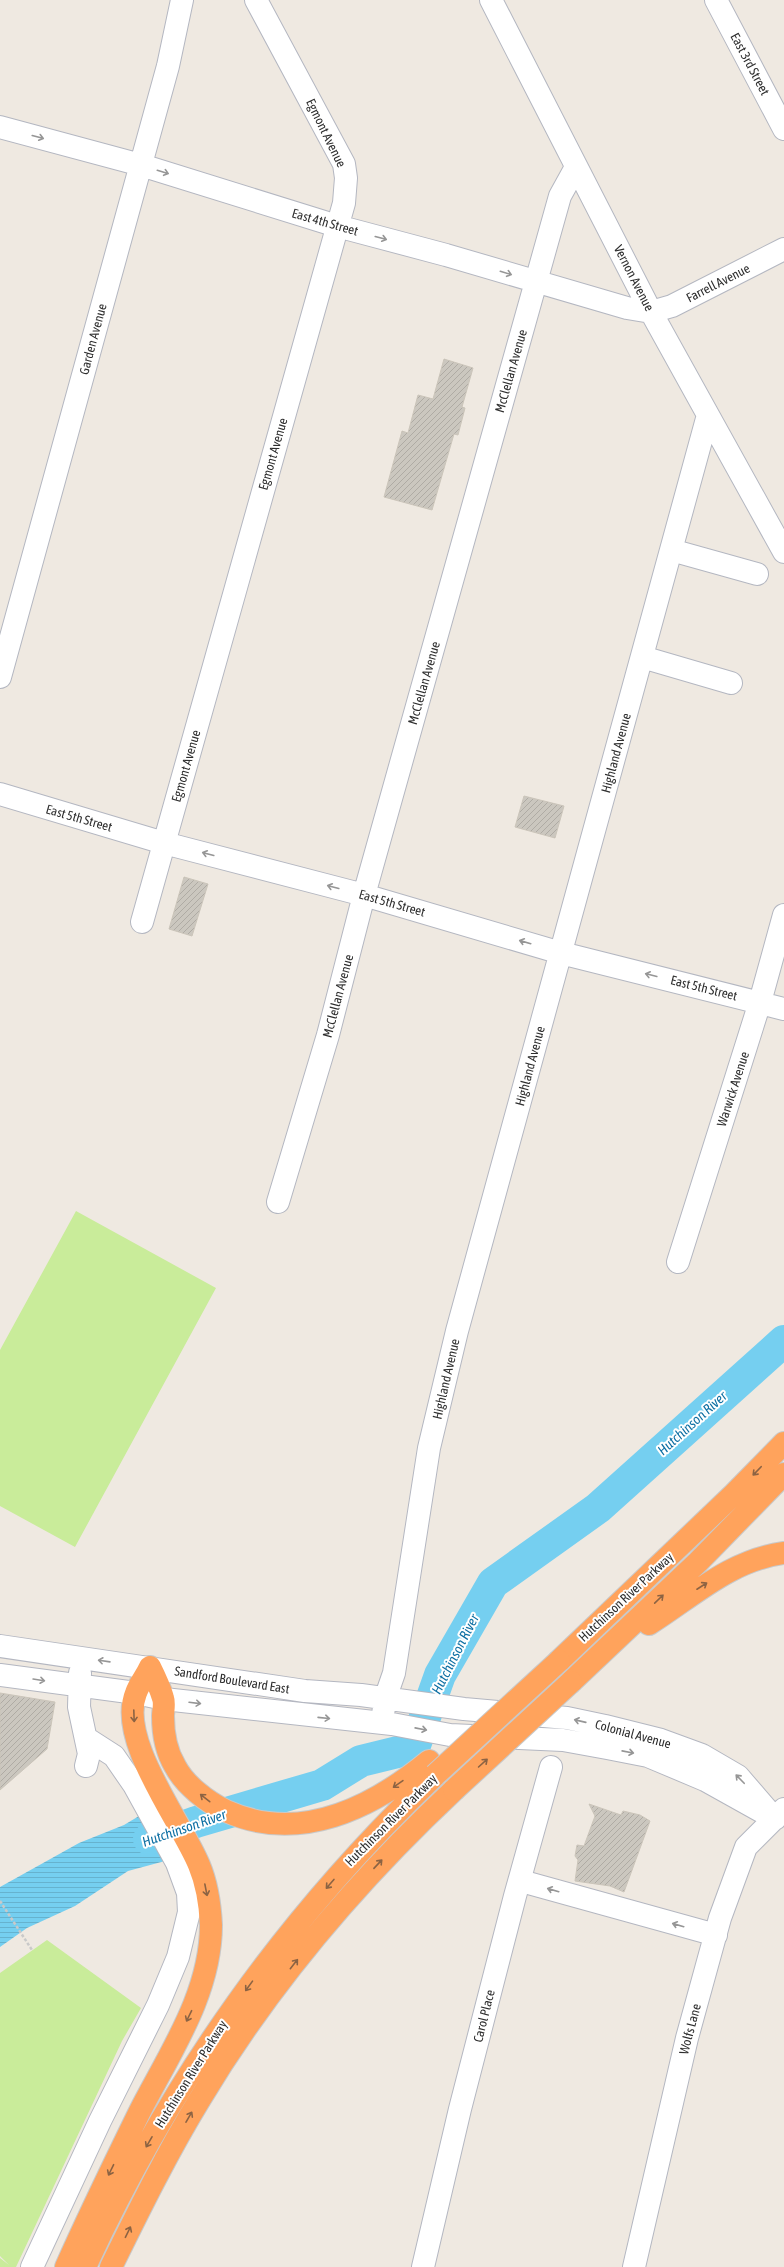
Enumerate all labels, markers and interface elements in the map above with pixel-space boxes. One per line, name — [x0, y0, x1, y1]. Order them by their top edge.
street label: East 3rd Street — [727, 30, 773, 98]
street label: Egmont Avenue — [303, 96, 349, 170]
one-way arrow — [31, 134, 44, 141]
one-way arrow — [156, 169, 169, 176]
street label: East 4th Street — [290, 205, 360, 239]
one-way arrow — [374, 234, 387, 242]
street label: Vernon Avenue — [611, 242, 657, 314]
street label: Farrell Avenue — [684, 261, 752, 305]
one-way arrow — [500, 270, 513, 277]
street label: Garden Avenue — [76, 302, 110, 376]
street label: McClellan Avenue — [492, 328, 530, 414]
street label: Egmont Avenue — [256, 416, 290, 492]
street label: McClellan Avenue — [405, 640, 443, 726]
street label: Highland Avenue — [598, 711, 634, 795]
street label: Egmont Avenue — [169, 728, 203, 804]
street label: East 5th Street — [44, 801, 114, 835]
one-way arrow — [201, 850, 214, 857]
one-way arrow — [327, 883, 340, 890]
street label: East 5th Street — [357, 886, 427, 920]
one-way arrow — [519, 938, 532, 945]
street label: McClellan Avenue — [320, 953, 356, 1039]
one-way arrow — [645, 971, 658, 979]
street label: East 5th Street — [669, 972, 739, 1004]
street label: Highland Avenue — [512, 1024, 548, 1108]
street label: Warwick Avenue — [714, 1050, 752, 1128]
street label: Highland Avenue — [429, 1337, 463, 1421]
water label: Hutchinson River — [654, 1387, 730, 1458]
one-way arrow — [752, 1466, 762, 1476]
street label: Hutchinson River Parkway — [576, 1549, 677, 1645]
one-way arrow — [696, 1582, 707, 1590]
one-way arrow — [654, 1594, 664, 1604]
water label: Hutchinson River — [428, 1611, 482, 1697]
one-way arrow — [98, 1657, 111, 1665]
street label: Sandford Boulevard East — [174, 1664, 291, 1697]
one-way arrow — [32, 1676, 45, 1684]
one-way arrow — [188, 1699, 201, 1707]
one-way arrow — [130, 1709, 138, 1722]
one-way arrow — [317, 1714, 330, 1721]
one-way arrow — [574, 1716, 587, 1724]
street label: Colonial Avenue — [593, 1717, 673, 1751]
one-way arrow — [414, 1726, 427, 1734]
one-way arrow — [621, 1748, 634, 1756]
one-way arrow — [478, 1759, 488, 1768]
street label: Hutchinson River Parkway — [342, 1771, 440, 1869]
one-way arrow — [735, 1774, 745, 1784]
one-way arrow — [393, 1780, 404, 1789]
one-way arrow — [200, 1794, 211, 1803]
water label: Hutchinson River — [140, 1806, 229, 1850]
one-way arrow — [373, 1859, 383, 1869]
one-way arrow — [325, 1879, 334, 1889]
one-way arrow — [203, 1883, 211, 1896]
one-way arrow — [547, 1886, 560, 1893]
one-way arrow — [672, 1920, 685, 1928]
one-way arrow — [290, 1958, 299, 1969]
one-way arrow — [245, 1980, 253, 1991]
street label: Carol Place — [470, 1988, 498, 2044]
street label: Wolfs Lane — [676, 2002, 704, 2056]
one-way arrow — [185, 2010, 192, 2022]
street label: Hutchinson River Parkway — [152, 2017, 230, 2130]
one-way arrow — [186, 2111, 194, 2123]
one-way arrow — [144, 2136, 152, 2148]
one-way arrow — [107, 2163, 114, 2175]
one-way arrow — [125, 2226, 132, 2238]

